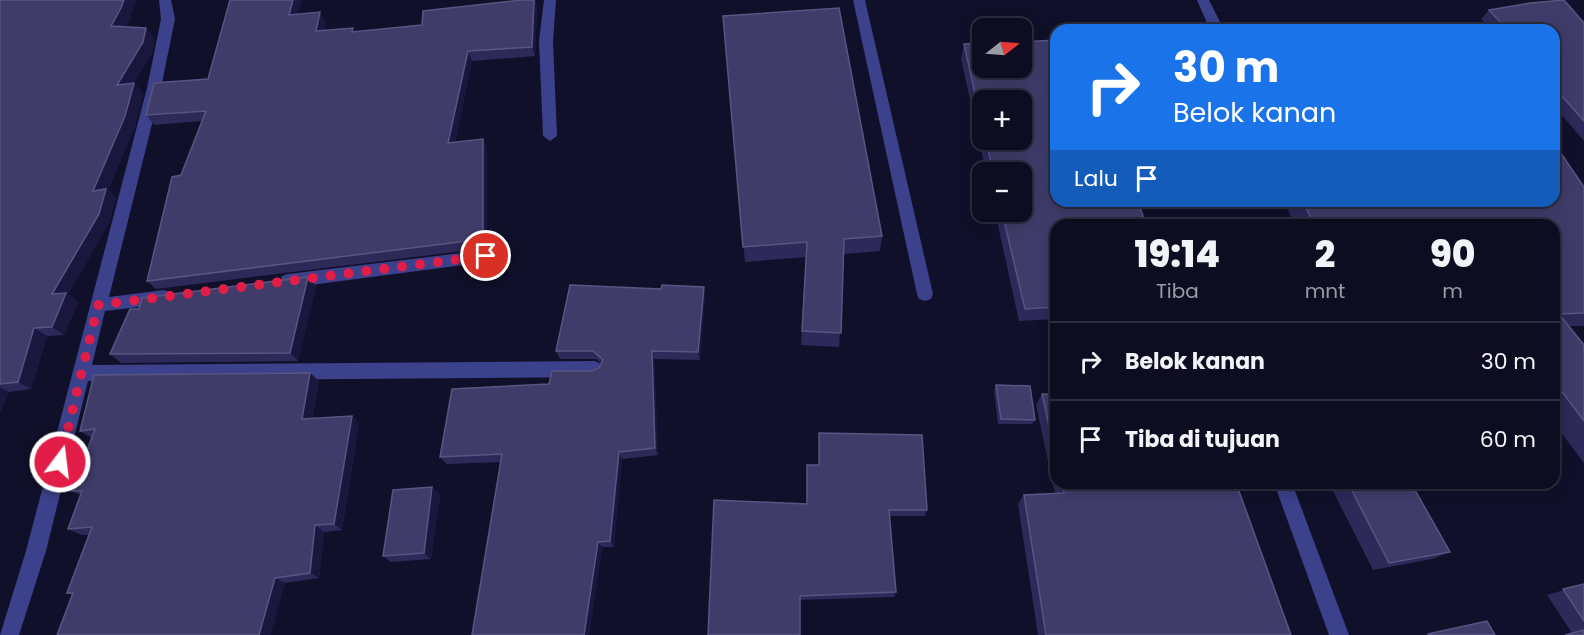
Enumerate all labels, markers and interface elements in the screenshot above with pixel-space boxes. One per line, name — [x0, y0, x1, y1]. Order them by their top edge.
north arrow — [972, 18, 1032, 78]
map controls — [972, 18, 1032, 222]
text: 30 m — [1173, 38, 1279, 97]
icon: right — [1074, 48, 1152, 126]
button: + — [972, 90, 1032, 150]
text: Belok kanan — [1173, 94, 1336, 131]
button: − — [972, 162, 1032, 222]
icon: arrive — [1130, 162, 1163, 195]
text: Lalu — [1074, 163, 1118, 194]
text: 19:14 — [1135, 229, 1220, 280]
text: 2 — [1315, 229, 1335, 280]
text: 90 — [1430, 229, 1475, 280]
pin — [460, 230, 511, 281]
icon: arrive — [469, 239, 502, 272]
text: Tiba — [1156, 277, 1199, 305]
text: mnt — [1305, 277, 1345, 305]
text: m — [1442, 277, 1463, 305]
icon: right — [1074, 345, 1107, 378]
text: Belok kanan — [1125, 346, 1265, 377]
text: 30 m — [1481, 346, 1536, 377]
icon: arrive — [1074, 423, 1107, 456]
text: Tiba di tujuan — [1125, 424, 1280, 455]
text: 60 m — [1480, 424, 1536, 455]
position arrow — [28, 430, 92, 494]

